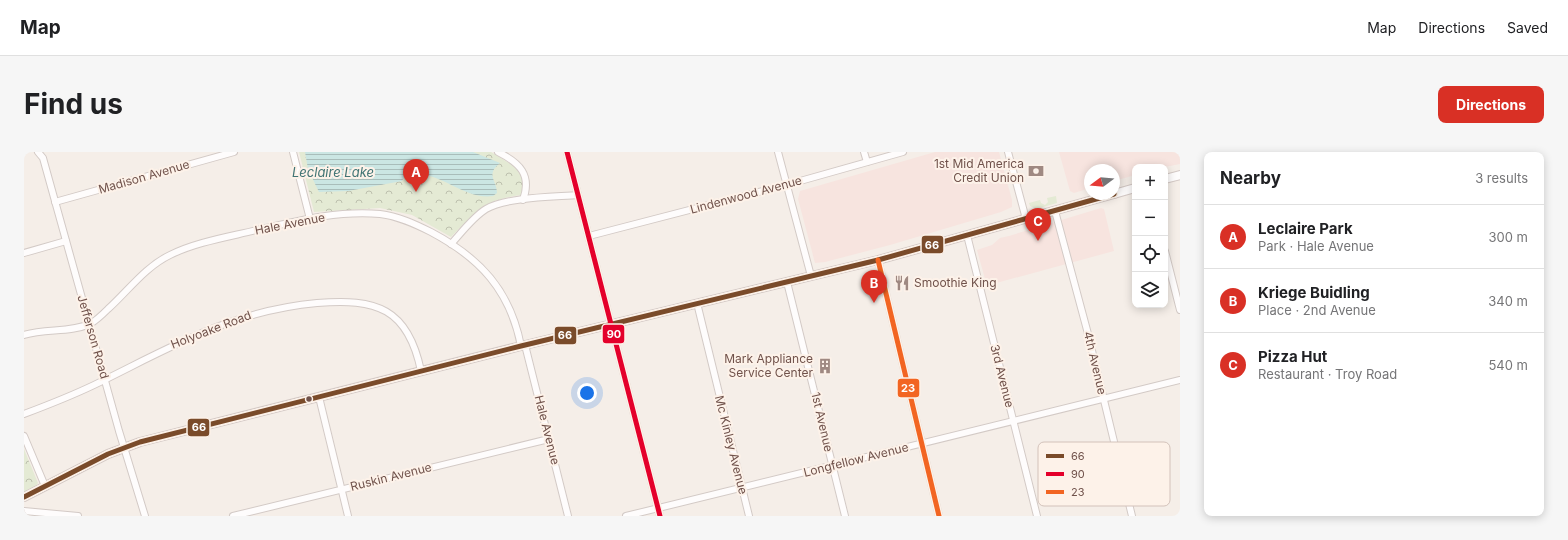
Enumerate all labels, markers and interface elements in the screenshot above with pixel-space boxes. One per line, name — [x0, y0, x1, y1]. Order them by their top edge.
text: Map — [20, 16, 61, 39]
text: Map — [1367, 19, 1396, 36]
text: Directions — [1418, 19, 1485, 36]
text: Saved — [1507, 19, 1548, 36]
button: Directions — [1438, 86, 1544, 123]
text: Find us — [24, 87, 123, 121]
street label: Madison Avenue — [97, 156, 191, 197]
place label: 1st Mid America Credit Union — [934, 156, 1024, 185]
pin: A — [403, 159, 429, 192]
bank icon: 1st Mid America Credit Union — [1027, 162, 1045, 180]
water label: Leclaire Lake — [292, 164, 374, 180]
north arrow — [1084, 164, 1120, 200]
map controls — [1132, 164, 1168, 308]
button: + — [1132, 164, 1168, 200]
text: Nearby — [1220, 168, 1281, 188]
text: 3 results — [1475, 170, 1528, 186]
street label: Lindenwood Avenue — [688, 172, 803, 217]
button: − — [1132, 200, 1168, 236]
pin: C — [1025, 208, 1051, 241]
street label: Hale Avenue — [254, 209, 326, 238]
text: Leclaire Park — [1258, 219, 1353, 238]
text: A — [1228, 229, 1238, 245]
text: 300 m — [1489, 229, 1528, 245]
line badge: 66 — [921, 235, 944, 254]
button: locate — [1132, 236, 1168, 272]
text: 66 — [925, 238, 939, 252]
text: Park · Hale Avenue — [1258, 238, 1374, 254]
pin: B — [861, 270, 887, 303]
button: layers — [1132, 272, 1168, 308]
restaurant icon: Smoothie King — [893, 274, 911, 292]
place label: Smoothie King — [914, 275, 997, 290]
text: Kriege Buidling — [1258, 283, 1370, 302]
street label: Jefferson Road — [74, 293, 113, 380]
text: B — [1229, 293, 1237, 309]
text: 340 m — [1488, 293, 1528, 309]
text: Place · 2nd Avenue — [1258, 302, 1376, 318]
street label: Holyoake Road — [168, 307, 253, 352]
line badge: 90 — [602, 324, 625, 344]
line badge: 66 — [554, 326, 577, 345]
text: 90 — [607, 327, 621, 341]
text: 66 — [558, 328, 572, 342]
street label: 4th Avenue — [1081, 330, 1110, 396]
street label: 3rd Avenue — [987, 343, 1018, 409]
text: Pizza Hut — [1258, 347, 1327, 366]
place label: Mark Appliance Service Center — [724, 351, 813, 380]
building icon: Mark Appliance Service Center — [816, 357, 834, 375]
text: C — [1228, 357, 1238, 373]
text: 540 m — [1488, 357, 1528, 373]
text: Restaurant · Troy Road — [1258, 366, 1397, 382]
line badge: 23 — [897, 378, 920, 398]
text: 23 — [901, 381, 915, 395]
your location — [577, 383, 597, 403]
street label: 1st Avenue — [808, 391, 837, 453]
unlabelled marker — [304, 394, 314, 404]
street label: Hale Avenue — [532, 394, 563, 466]
street label: Mc Kinley Avenue — [712, 394, 751, 496]
line badge: 66 — [187, 418, 210, 437]
text: 66 — [192, 420, 206, 434]
street label: Longfellow Avenue — [802, 439, 910, 480]
legend — [1038, 442, 1170, 506]
text: 66 — [1071, 449, 1085, 463]
street label: Ruskin Avenue — [349, 459, 433, 494]
text: 90 — [1071, 467, 1085, 481]
text: 23 — [1071, 485, 1085, 499]

